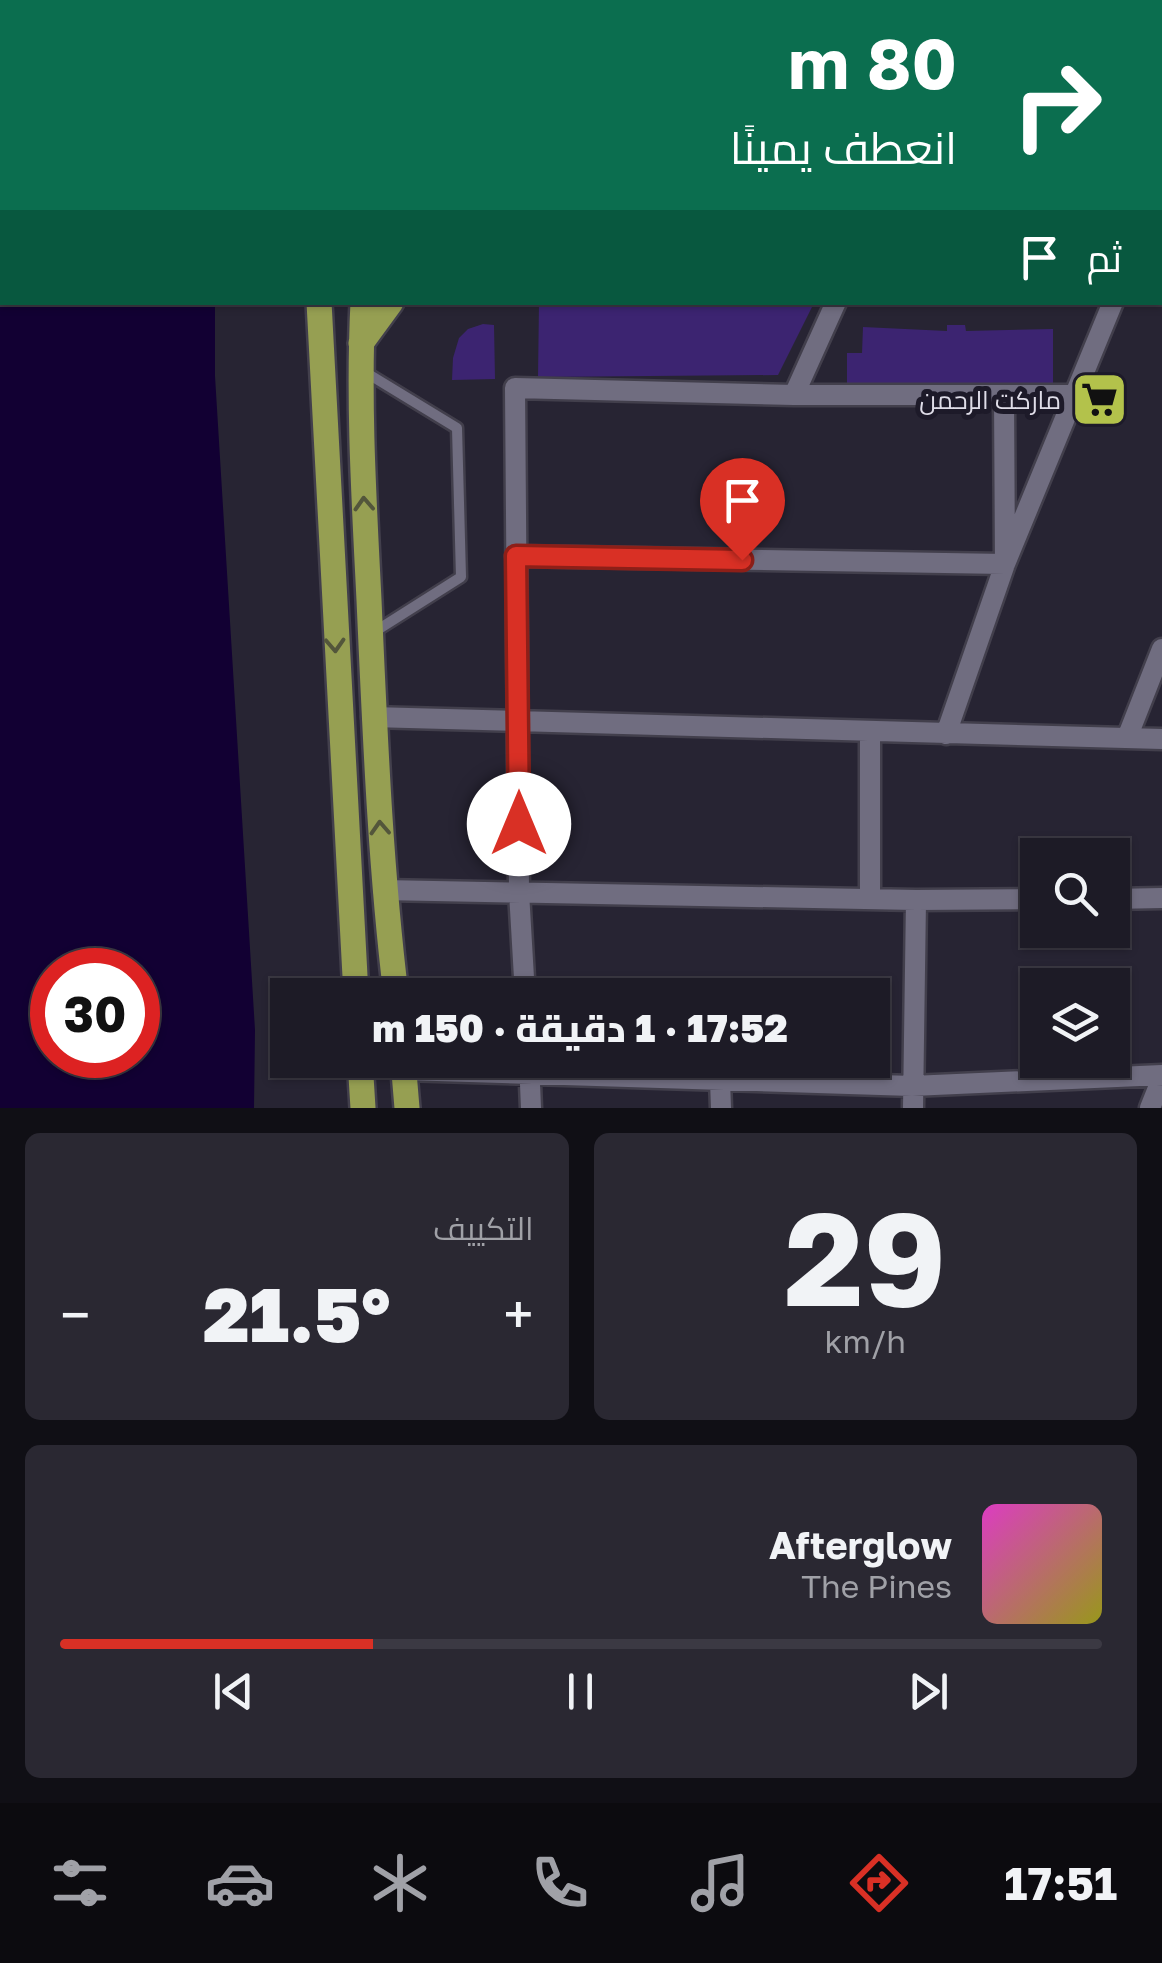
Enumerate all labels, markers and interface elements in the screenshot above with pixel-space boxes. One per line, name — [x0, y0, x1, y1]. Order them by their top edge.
text: 80 m — [788, 20, 957, 104]
icon: right — [992, 40, 1122, 170]
text: انعطف يمينًا — [730, 120, 957, 174]
icon: arrive — [1012, 230, 1067, 285]
text: ثم — [1087, 235, 1122, 280]
supermarket icon: ماركت الرحمن — [1070, 370, 1130, 430]
place label: ماركت الرحمن — [919, 384, 1061, 415]
pin — [700, 458, 785, 561]
icon: arrive — [715, 473, 770, 528]
one-way arrow — [354, 495, 375, 511]
one-way arrow — [324, 637, 345, 653]
position arrow — [467, 772, 571, 876]
one-way arrow — [370, 820, 391, 836]
map controls — [1020, 838, 1130, 1078]
button: search — [1020, 838, 1130, 948]
speed limit sign: 30 — [30, 948, 160, 1078]
button: layers — [1020, 968, 1130, 1078]
text: 17:52 · 1 دقيقة · 150 m — [372, 1005, 788, 1050]
text: 29 — [784, 1179, 946, 1335]
text: التكييف — [433, 1209, 534, 1247]
text: 21.5° — [203, 1268, 390, 1359]
text: − — [60, 1281, 90, 1347]
text: + — [503, 1281, 533, 1347]
text: km/h — [825, 1322, 906, 1360]
text: Afterglow — [769, 1522, 952, 1567]
text: The Pines — [801, 1567, 952, 1605]
icon: previous — [206, 1664, 261, 1719]
icon: pause — [553, 1664, 608, 1719]
icon: next — [901, 1664, 956, 1719]
icon: filters — [45, 1848, 115, 1918]
icon: car — [205, 1848, 275, 1918]
icon: climate — [365, 1848, 435, 1918]
icon: phone — [525, 1848, 595, 1918]
icon: music — [685, 1848, 755, 1918]
icon: directions — [844, 1848, 914, 1918]
text: 17:51 — [1004, 1856, 1117, 1910]

